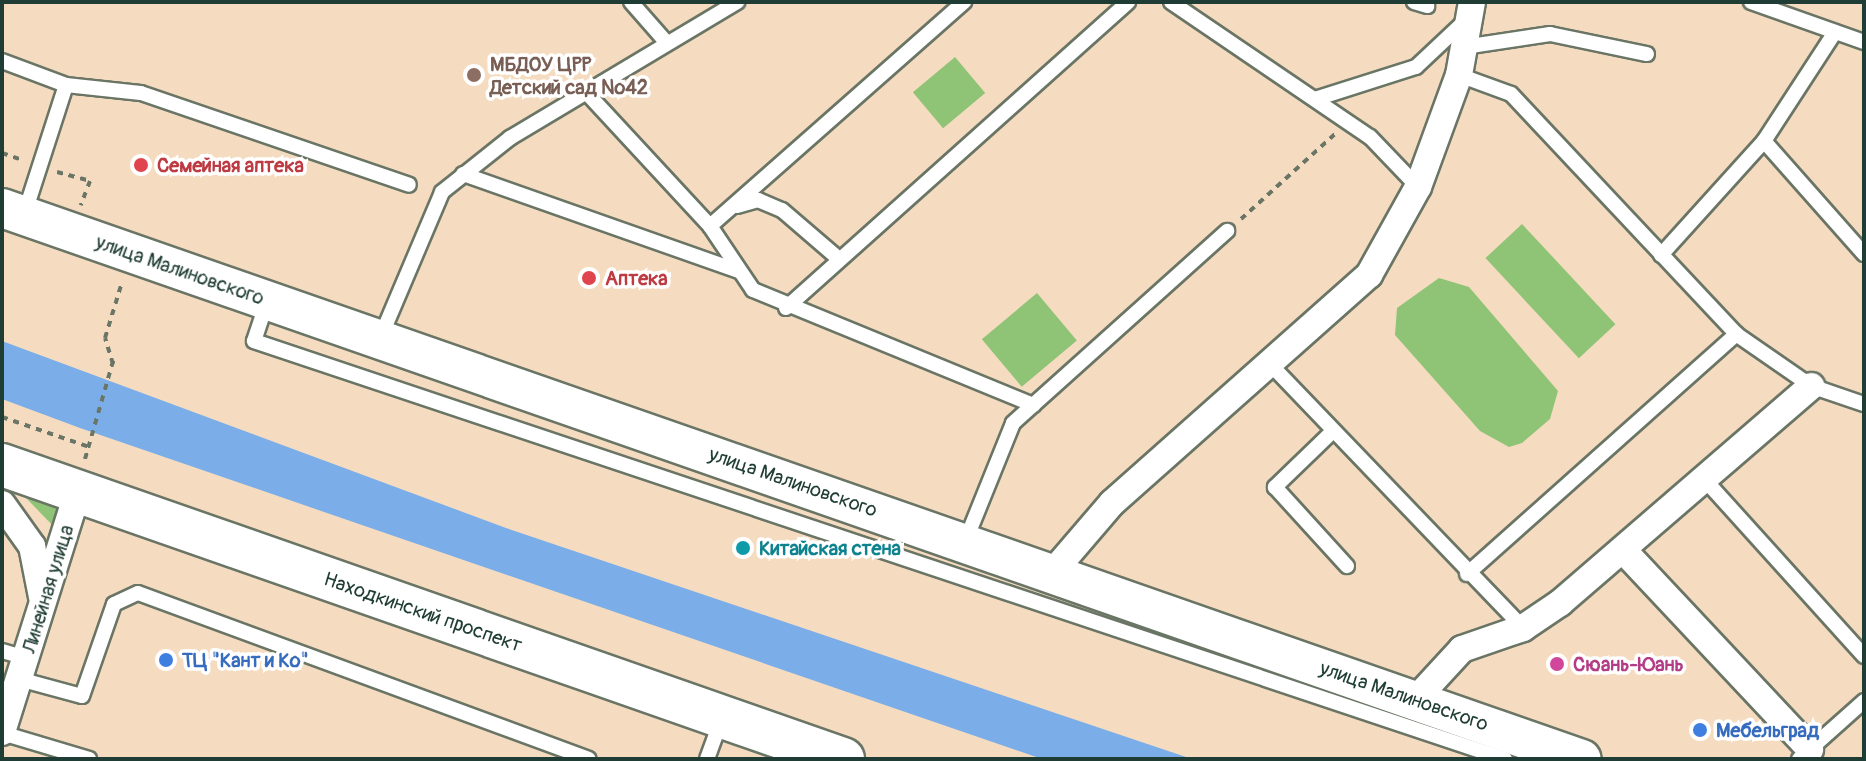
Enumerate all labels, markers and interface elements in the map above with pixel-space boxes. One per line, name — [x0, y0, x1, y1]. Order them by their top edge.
place label: МБДОУ ЦРР Детский сад №42 — [490, 52, 648, 99]
marker: МБДОУ ЦРР Детский сад №42 — [465, 66, 483, 84]
place label: Семейная аптека — [157, 153, 304, 177]
marker: Семейная аптека — [132, 156, 150, 174]
street label: улица Малиновского — [93, 230, 267, 310]
place label: Аптека — [605, 266, 668, 290]
marker: Аптека — [580, 269, 598, 287]
street label: улица Малиновского — [706, 442, 880, 522]
street label: Линейная улица — [17, 522, 79, 656]
place label: Китайская стена — [759, 536, 901, 560]
marker: Китайская стена — [734, 539, 752, 557]
street label: Находкинский проспект — [321, 567, 525, 657]
place label: ТЦ "Кант и Ко" — [182, 648, 308, 672]
marker: ТЦ "Кант и Ко" — [157, 651, 175, 669]
place label: Сюань-Юань — [1573, 652, 1684, 676]
marker: Сюань-Юань — [1548, 655, 1566, 673]
street label: улица Малиновского — [1317, 656, 1491, 736]
place label: Мебельград — [1716, 718, 1819, 742]
marker: Мебельград — [1691, 721, 1709, 739]

